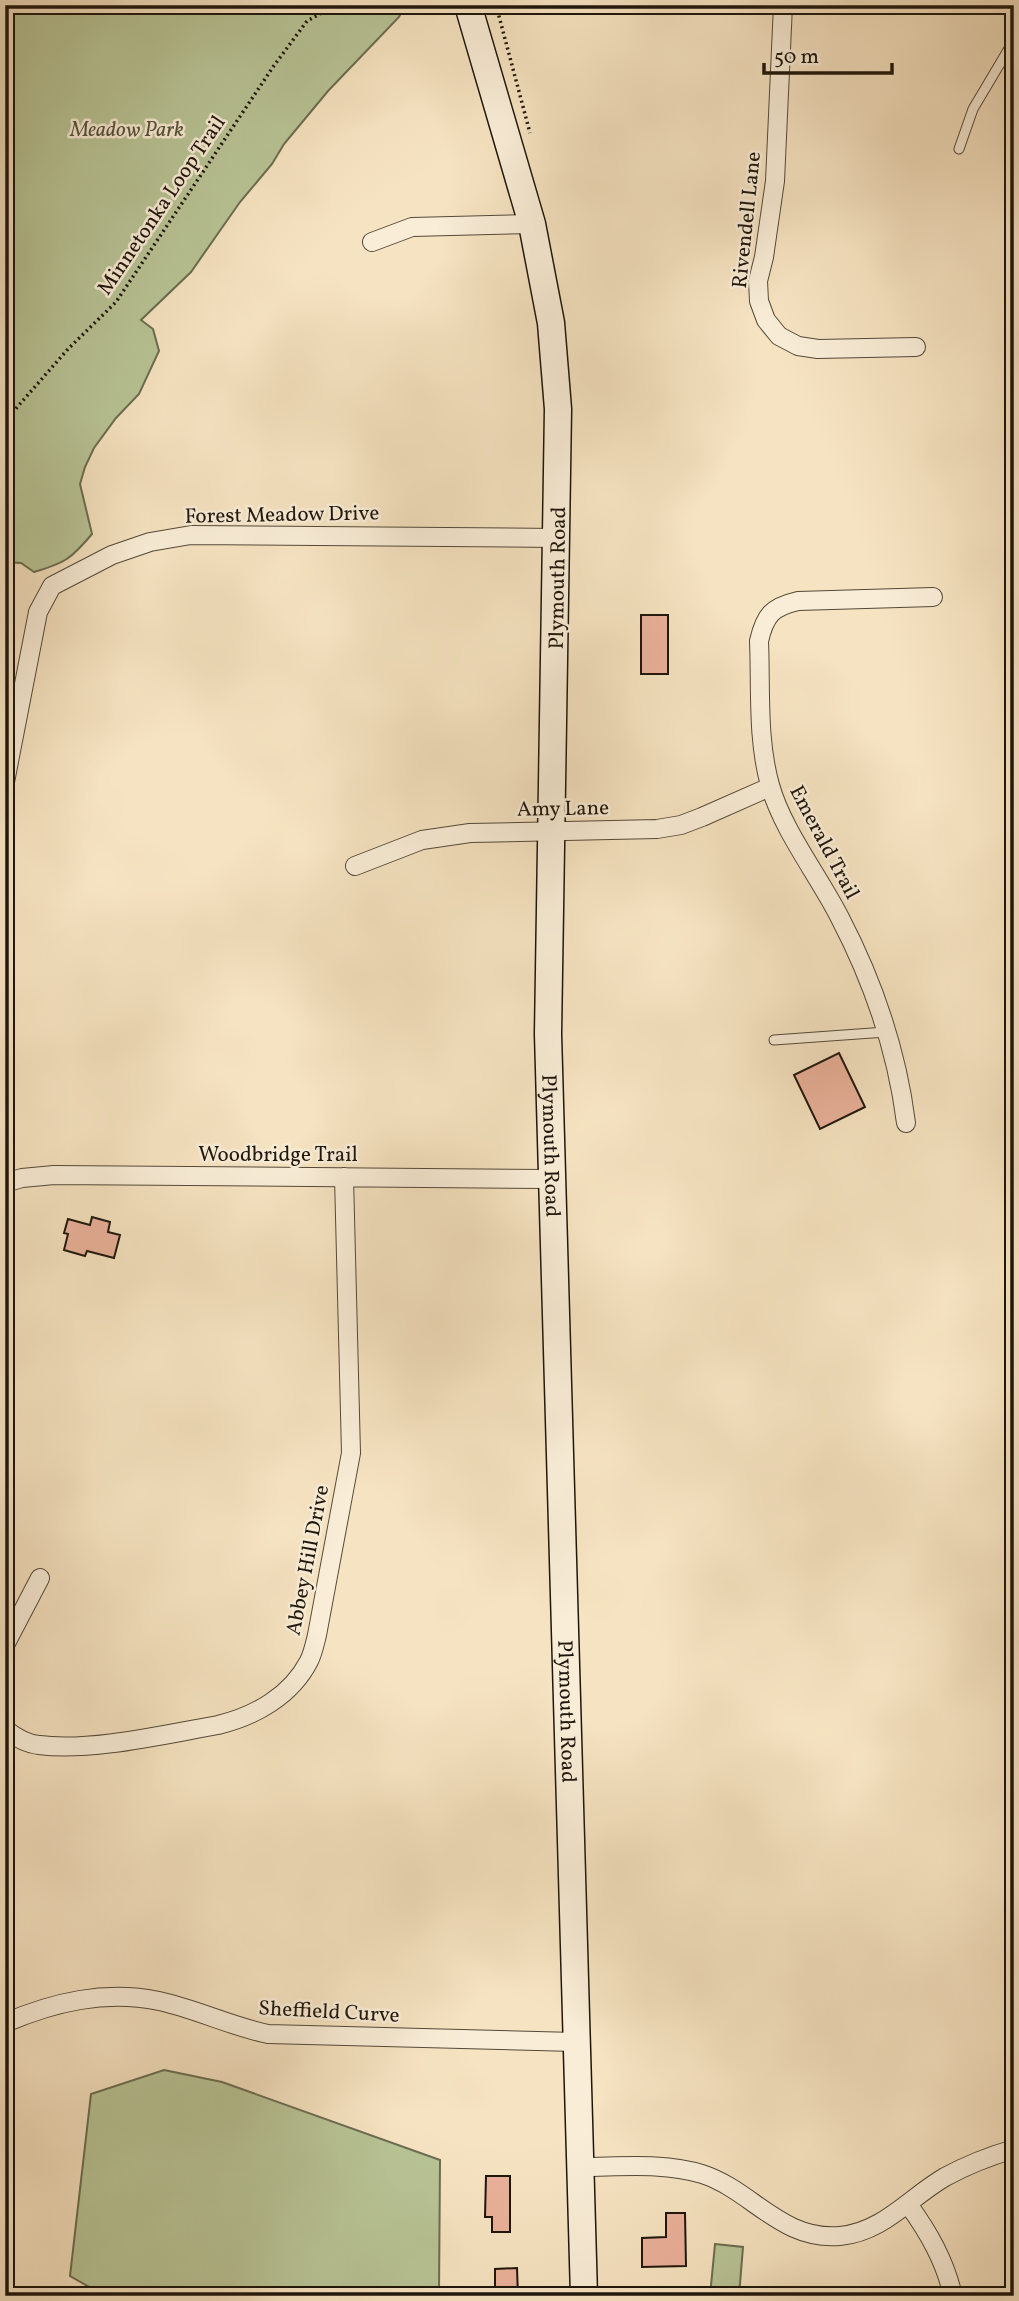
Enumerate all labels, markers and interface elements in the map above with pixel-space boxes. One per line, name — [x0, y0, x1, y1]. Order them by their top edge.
scale bar — [764, 32, 891, 76]
text: 50 m — [774, 43, 819, 72]
street label: Minnetonka Loop Trail — [91, 110, 233, 301]
park label: Meadow Park — [69, 116, 184, 145]
street label: Rivendell Lane — [726, 150, 769, 290]
street label: Forest Meadow Drive — [184, 499, 380, 532]
street label: Plymouth Road — [543, 506, 574, 650]
street label: Emerald Trail — [781, 781, 866, 905]
street label: Amy Lane — [517, 794, 609, 825]
street label: Plymouth Road — [533, 1074, 566, 1218]
street label: Woodbridge Trail — [198, 1141, 358, 1170]
street label: Abbey Hill Drive — [280, 1483, 337, 1638]
street label: Plymouth Road — [549, 1640, 582, 1783]
street label: Sheffield Curve — [258, 1994, 400, 2031]

